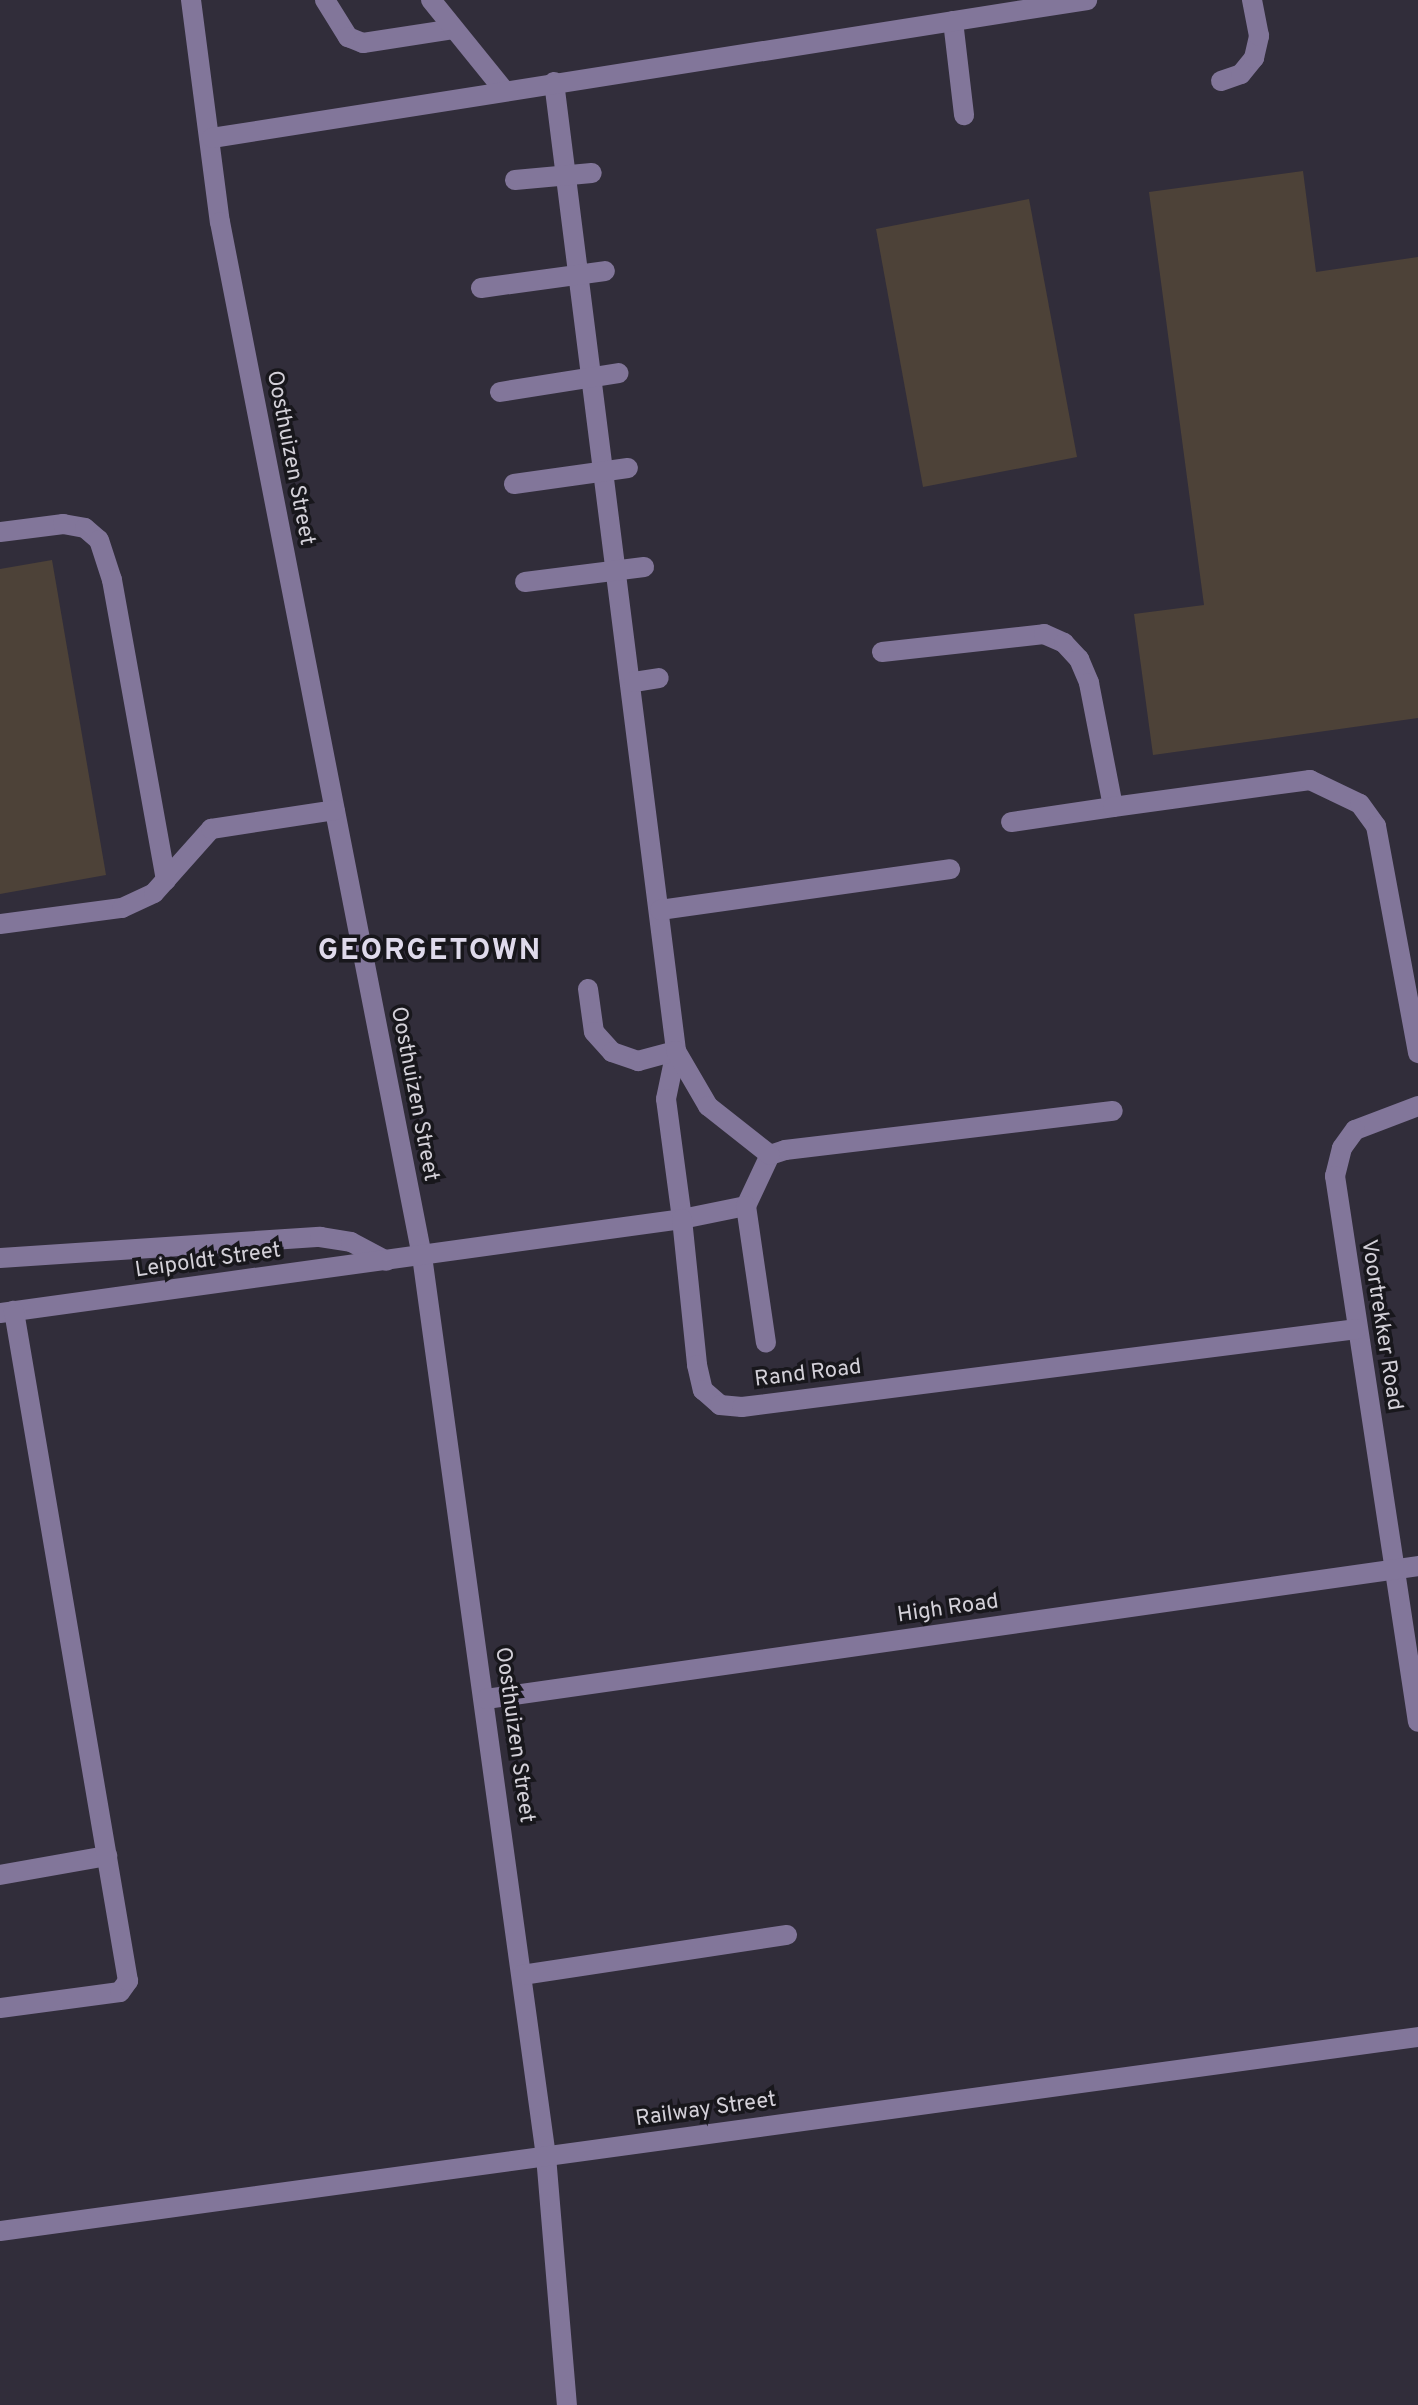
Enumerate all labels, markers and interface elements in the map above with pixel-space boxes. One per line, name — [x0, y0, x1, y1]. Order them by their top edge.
street label: Oosthuizen Street — [260, 368, 320, 548]
district label: GEORGETOWN — [318, 934, 542, 970]
street label: Oosthuizen Street — [384, 1004, 444, 1184]
street label: Leipoldt Street — [133, 1238, 283, 1284]
street label: Voortrekker Road — [1354, 1238, 1408, 1412]
street label: Rand Road — [753, 1354, 863, 1394]
street label: High Road — [896, 1589, 1000, 1629]
street label: Oosthuizen Street — [489, 1645, 539, 1825]
street label: Railway Street — [634, 2087, 778, 2133]

